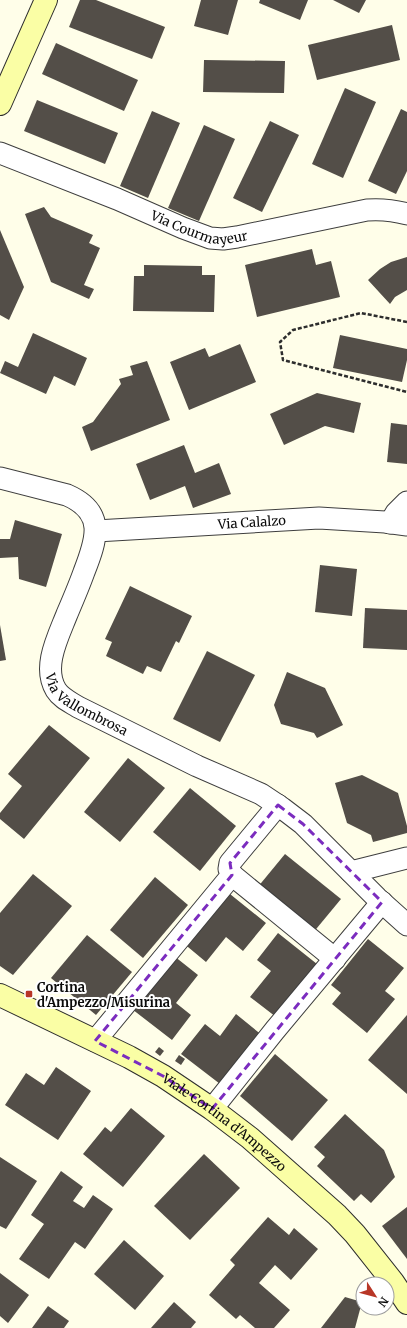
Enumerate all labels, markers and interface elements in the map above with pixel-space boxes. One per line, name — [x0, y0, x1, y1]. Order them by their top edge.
street label: Via Courmayeur — [147, 206, 249, 248]
street label: Via Calalzo — [216, 511, 287, 532]
street label: Via Vallombrosa — [42, 671, 131, 739]
place label: Cortina d'Ampezzo/Misurina — [37, 979, 170, 1011]
marker: Cortina d'Ampezzo/Misurina — [24, 989, 34, 999]
street label: Viale Cortina d'Ampezzo — [158, 1069, 290, 1175]
north arrow — [355, 1276, 395, 1316]
text: N — [375, 1294, 391, 1310]

